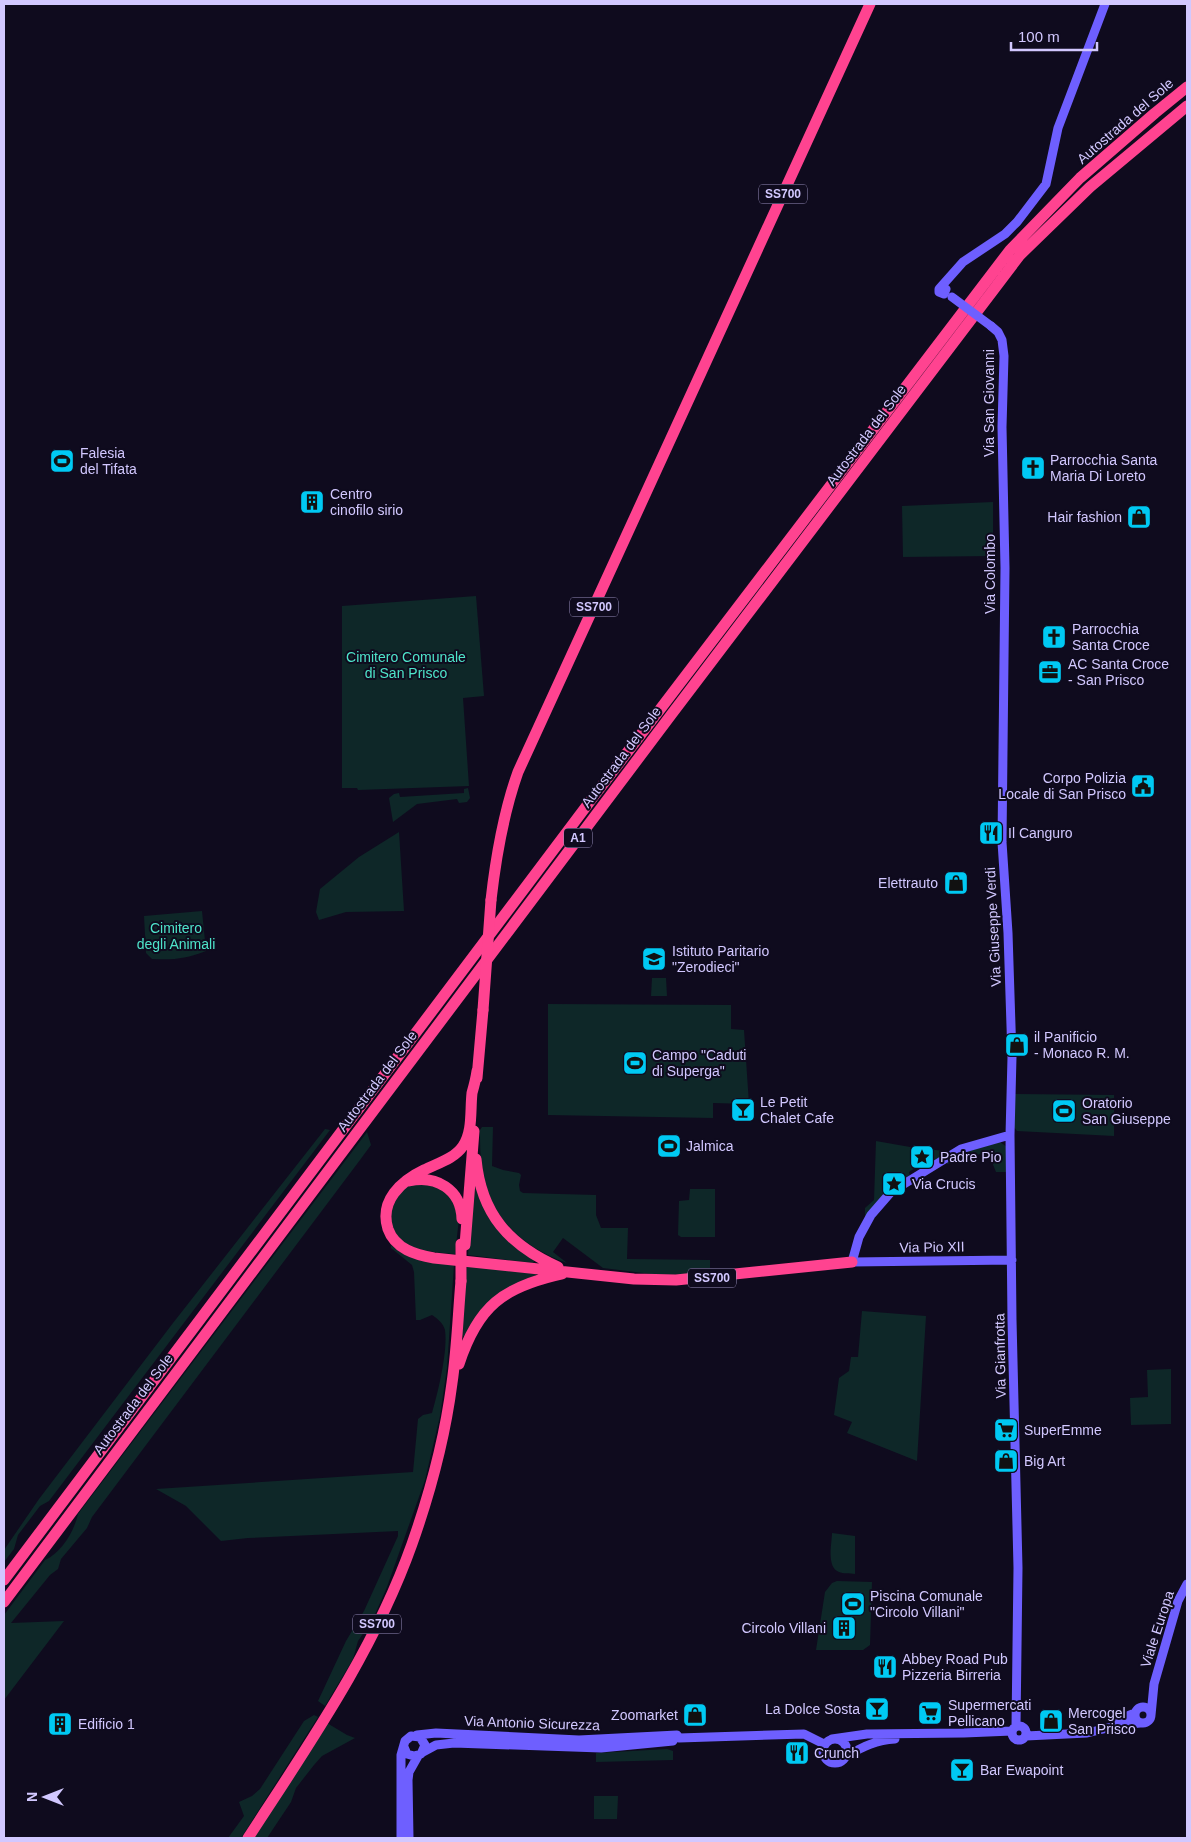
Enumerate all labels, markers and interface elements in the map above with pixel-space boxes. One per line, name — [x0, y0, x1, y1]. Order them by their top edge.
scale bar — [1011, 20, 1097, 52]
text: 100 m — [1018, 28, 1060, 45]
street label: Autostrada del Sole — [1074, 75, 1177, 167]
road number: SS700 — [759, 184, 807, 203]
street label: Via San Giovanni — [981, 349, 997, 457]
street label: Autostrada del Sole — [823, 381, 909, 489]
place label: Falesia del Tifata — [80, 445, 137, 477]
sports icon: Falesia del Tifata — [49, 448, 75, 474]
place label: Parrocchia Santa Maria Di Loreto — [1050, 452, 1158, 484]
church icon: Parrocchia Santa Maria Di Loreto — [1020, 455, 1046, 481]
place label: Centro cinofilo sirio — [330, 486, 403, 518]
building icon: Centro cinofilo sirio — [299, 489, 325, 515]
shop icon: Hair fashion — [1126, 504, 1152, 530]
place label: Hair fashion — [1047, 509, 1122, 525]
street label: Via Colombo — [982, 534, 998, 614]
road number: SS700 — [570, 598, 618, 616]
place label: Parrocchia Santa Croce — [1072, 621, 1150, 653]
church icon: Parrocchia Santa Croce — [1041, 624, 1067, 650]
park label: Cimitero Comunale di San Prisco — [346, 649, 466, 681]
place label: AC Santa Croce - San Prisco — [1068, 656, 1169, 688]
office icon: AC Santa Croce - San Prisco — [1037, 659, 1063, 685]
street label: Autostrada del Sole — [578, 703, 664, 811]
place label: Corpo Polizia Locale di San Prisco — [998, 770, 1126, 802]
public building icon: Corpo Polizia Locale di San Prisco — [1130, 773, 1156, 799]
restaurant icon: Il Canguro — [978, 820, 1004, 846]
place label: Il Canguro — [1008, 825, 1073, 841]
road number: A1 — [564, 828, 592, 848]
street label: Via Giuseppe Verdi — [982, 867, 1004, 987]
shop icon: Elettrauto — [943, 870, 969, 896]
place label: Elettrauto — [878, 875, 938, 891]
park label: Cimitero degli Animali — [137, 920, 215, 952]
place label: Istituto Paritario "Zerodieci" — [672, 943, 769, 975]
school or university icon: Istituto Paritario "Zerodieci" — [641, 946, 667, 972]
street label: Autostrada del Sole — [334, 1027, 420, 1135]
place label: il Panificio - Monaco R. M. — [1034, 1029, 1130, 1061]
shop icon: il Panificio - Monaco R. M. — [1004, 1032, 1030, 1058]
place label: Campo "Caduti di Superga" — [652, 1047, 746, 1079]
sports icon: Campo "Caduti di Superga" — [622, 1050, 648, 1076]
place label: Le Petit Chalet Cafe — [760, 1094, 834, 1126]
place label: Oratorio San Giuseppe — [1082, 1095, 1171, 1127]
bar icon: Le Petit Chalet Cafe — [730, 1097, 756, 1123]
sports icon: Oratorio San Giuseppe — [1051, 1098, 1077, 1124]
sports icon: Jalmica — [656, 1133, 682, 1159]
place label: Jalmica — [686, 1138, 734, 1154]
place icon: Padre Pio — [909, 1144, 935, 1170]
place label: Padre Pio — [940, 1149, 1002, 1165]
place icon: Via Crucis — [881, 1171, 907, 1197]
place label: Via Crucis — [912, 1176, 976, 1192]
street label: Via Pio XII — [899, 1238, 965, 1256]
road number: SS700 — [688, 1268, 736, 1288]
street label: Via Gianfrotta — [991, 1313, 1009, 1399]
street label: Autostrada del Sole — [90, 1350, 176, 1458]
supermarket icon: SuperEmme — [993, 1417, 1019, 1443]
place label: SuperEmme — [1024, 1422, 1102, 1438]
shop icon: Big Art — [993, 1448, 1019, 1474]
place label: Big Art — [1024, 1453, 1065, 1469]
place label: Piscina Comunale "Circolo Villani" — [870, 1588, 983, 1620]
street label: Viale Europa — [1137, 1588, 1177, 1669]
sports icon: Piscina Comunale "Circolo Villani" — [840, 1591, 866, 1617]
road number: SS700 — [353, 1615, 401, 1634]
building icon: Circolo Villani — [831, 1615, 857, 1641]
place label: Circolo Villani — [741, 1620, 826, 1636]
place label: Abbey Road Pub Pizzeria Birreria — [902, 1651, 1008, 1683]
restaurant icon: Abbey Road Pub Pizzeria Birreria — [872, 1654, 898, 1680]
bar icon: La Dolce Sosta — [864, 1696, 890, 1722]
place label: Supermercati Pellicano — [948, 1697, 1031, 1729]
supermarket icon: Supermercati Pellicano — [917, 1700, 943, 1726]
place label: La Dolce Sosta — [765, 1701, 860, 1717]
shop icon: Zoomarket — [682, 1702, 708, 1728]
place label: Mercogel San Prisco — [1068, 1705, 1136, 1737]
place label: Zoomarket — [611, 1707, 678, 1723]
shop icon: Mercogel San Prisco — [1038, 1708, 1064, 1734]
building icon: Edificio 1 — [47, 1711, 73, 1737]
street label: Via Antonio Sicurezza — [464, 1713, 600, 1733]
place label: Edificio 1 — [78, 1716, 135, 1732]
restaurant icon: Crunch — [784, 1740, 810, 1766]
place label: Crunch — [814, 1745, 859, 1761]
bar icon: Bar Ewapoint — [949, 1757, 975, 1783]
place label: Bar Ewapoint — [980, 1762, 1063, 1778]
north arrow — [20, 1772, 70, 1822]
text: N — [24, 1792, 40, 1802]

